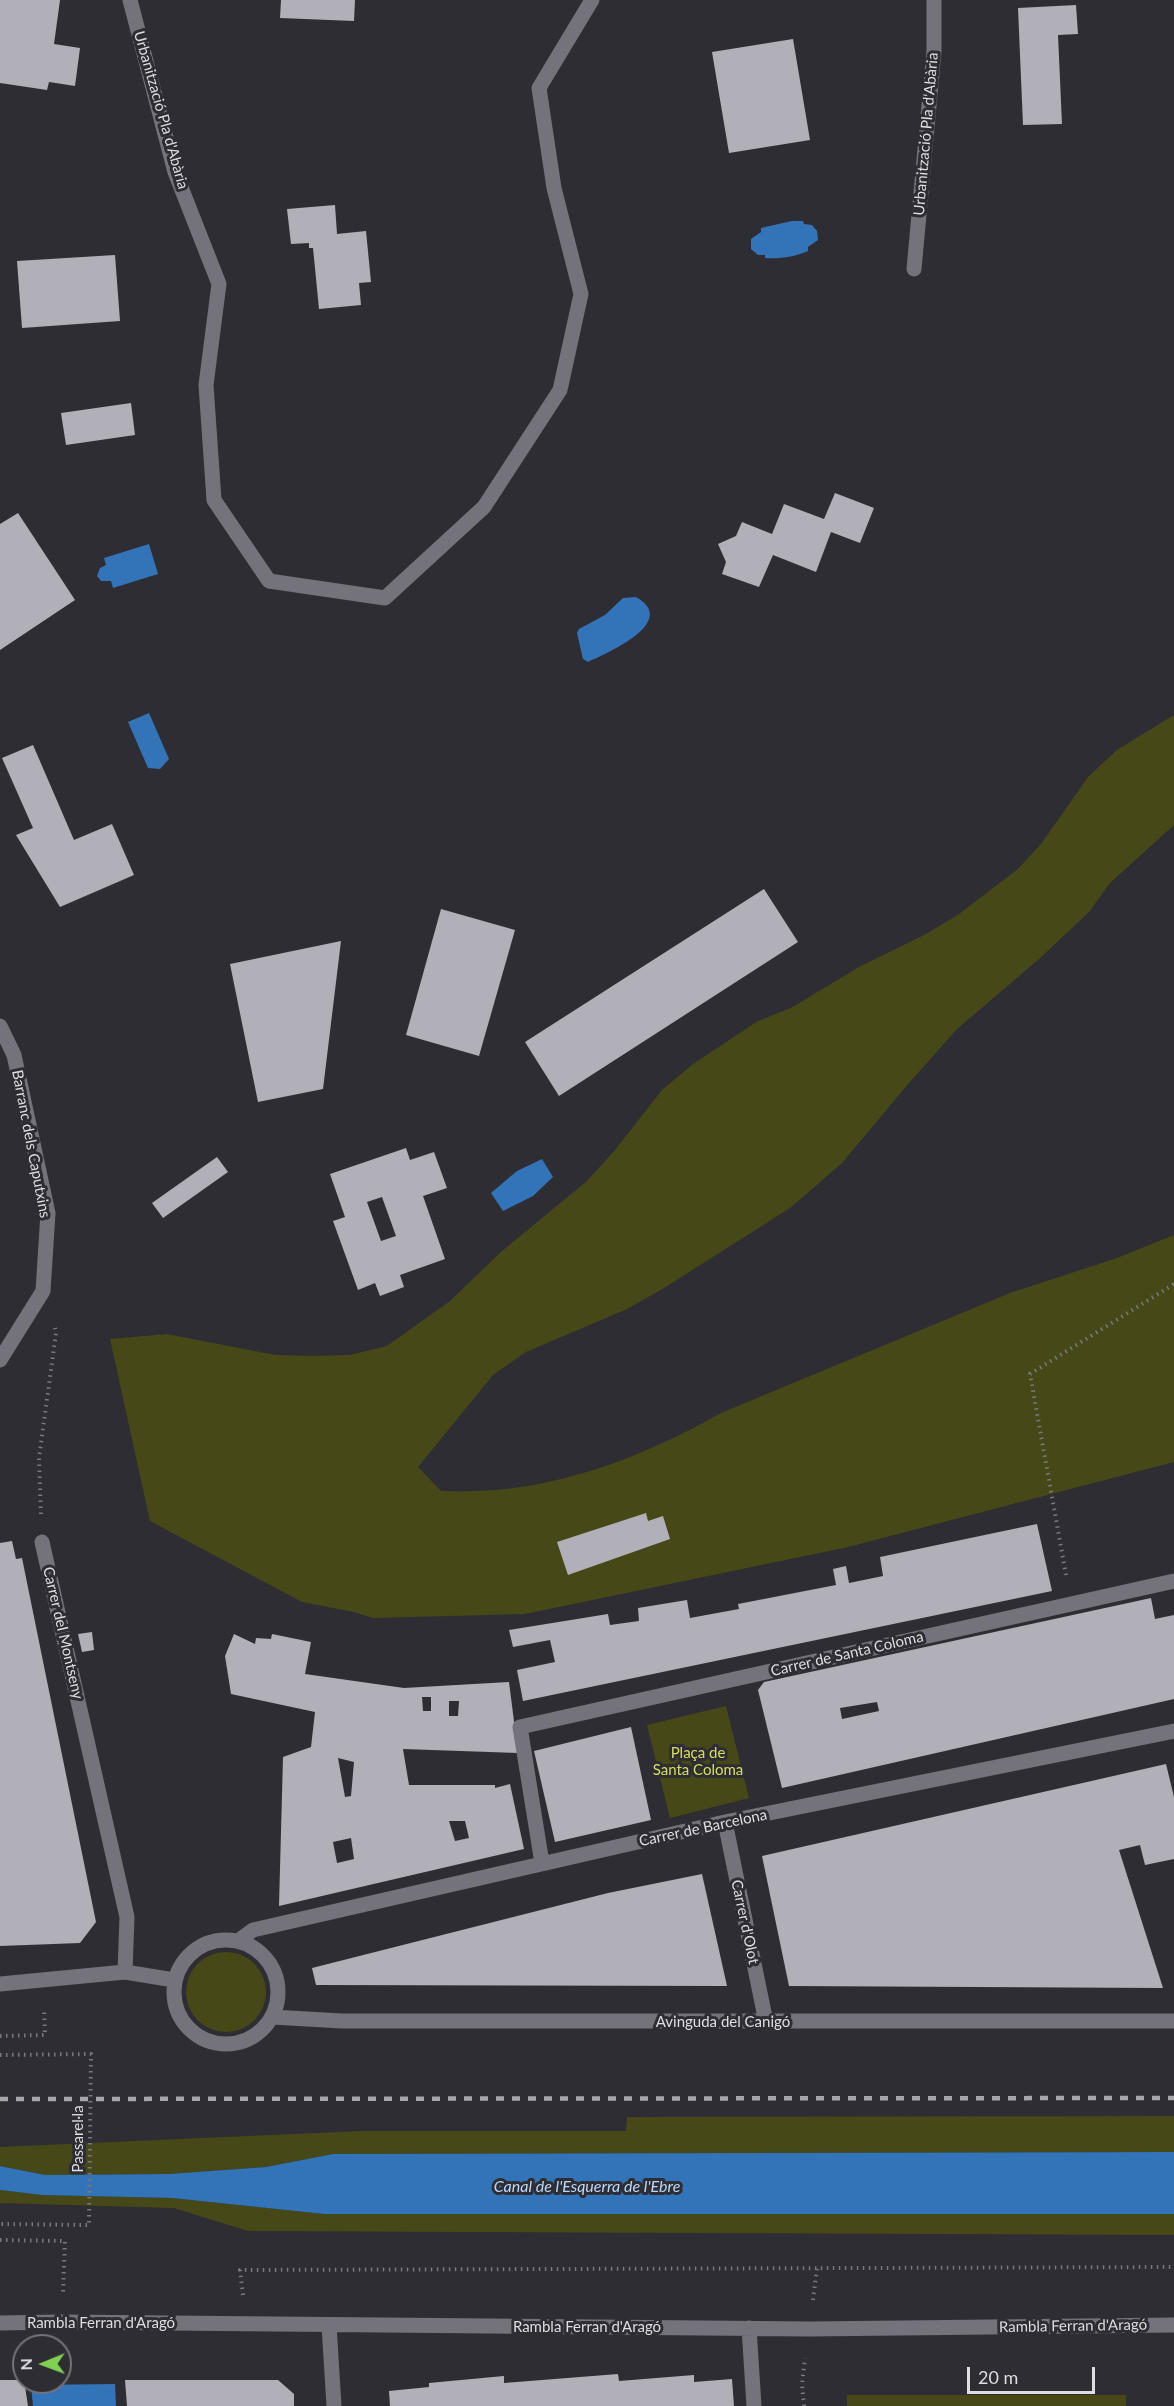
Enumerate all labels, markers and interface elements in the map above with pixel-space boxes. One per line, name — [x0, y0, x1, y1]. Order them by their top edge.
street label: Urbanització Pla d'Abària — [130, 29, 192, 191]
street label: Urbanització Pla d'Abària — [910, 52, 942, 216]
street label: Barranc dels Caputxins — [8, 1068, 54, 1220]
street label: Carrer del Montseny — [39, 1565, 87, 1701]
street label: Carrer de Santa Coloma — [769, 1628, 925, 1680]
park label: Plaça de Santa Coloma — [653, 1744, 743, 1779]
street label: Carrer de Barcelona — [637, 1806, 769, 1850]
street label: Carrer d'Olot — [727, 1878, 763, 1966]
street label: Avinguda del Canigó — [656, 2013, 790, 2031]
street label: Passarel·la — [69, 2105, 87, 2173]
water label: Canal de l'Esquerra de l'Ebre — [494, 2177, 680, 2197]
street label: Rambla Ferran d'Aragó — [27, 2314, 175, 2332]
street label: Rambla Ferran d'Aragó — [999, 2316, 1147, 2336]
street label: Rambla Ferran d'Aragó — [513, 2318, 661, 2336]
north arrow — [12, 2334, 72, 2394]
scale bar — [970, 2355, 1098, 2393]
text: N — [16, 2358, 35, 2371]
text: 20 m — [978, 2366, 1018, 2388]

